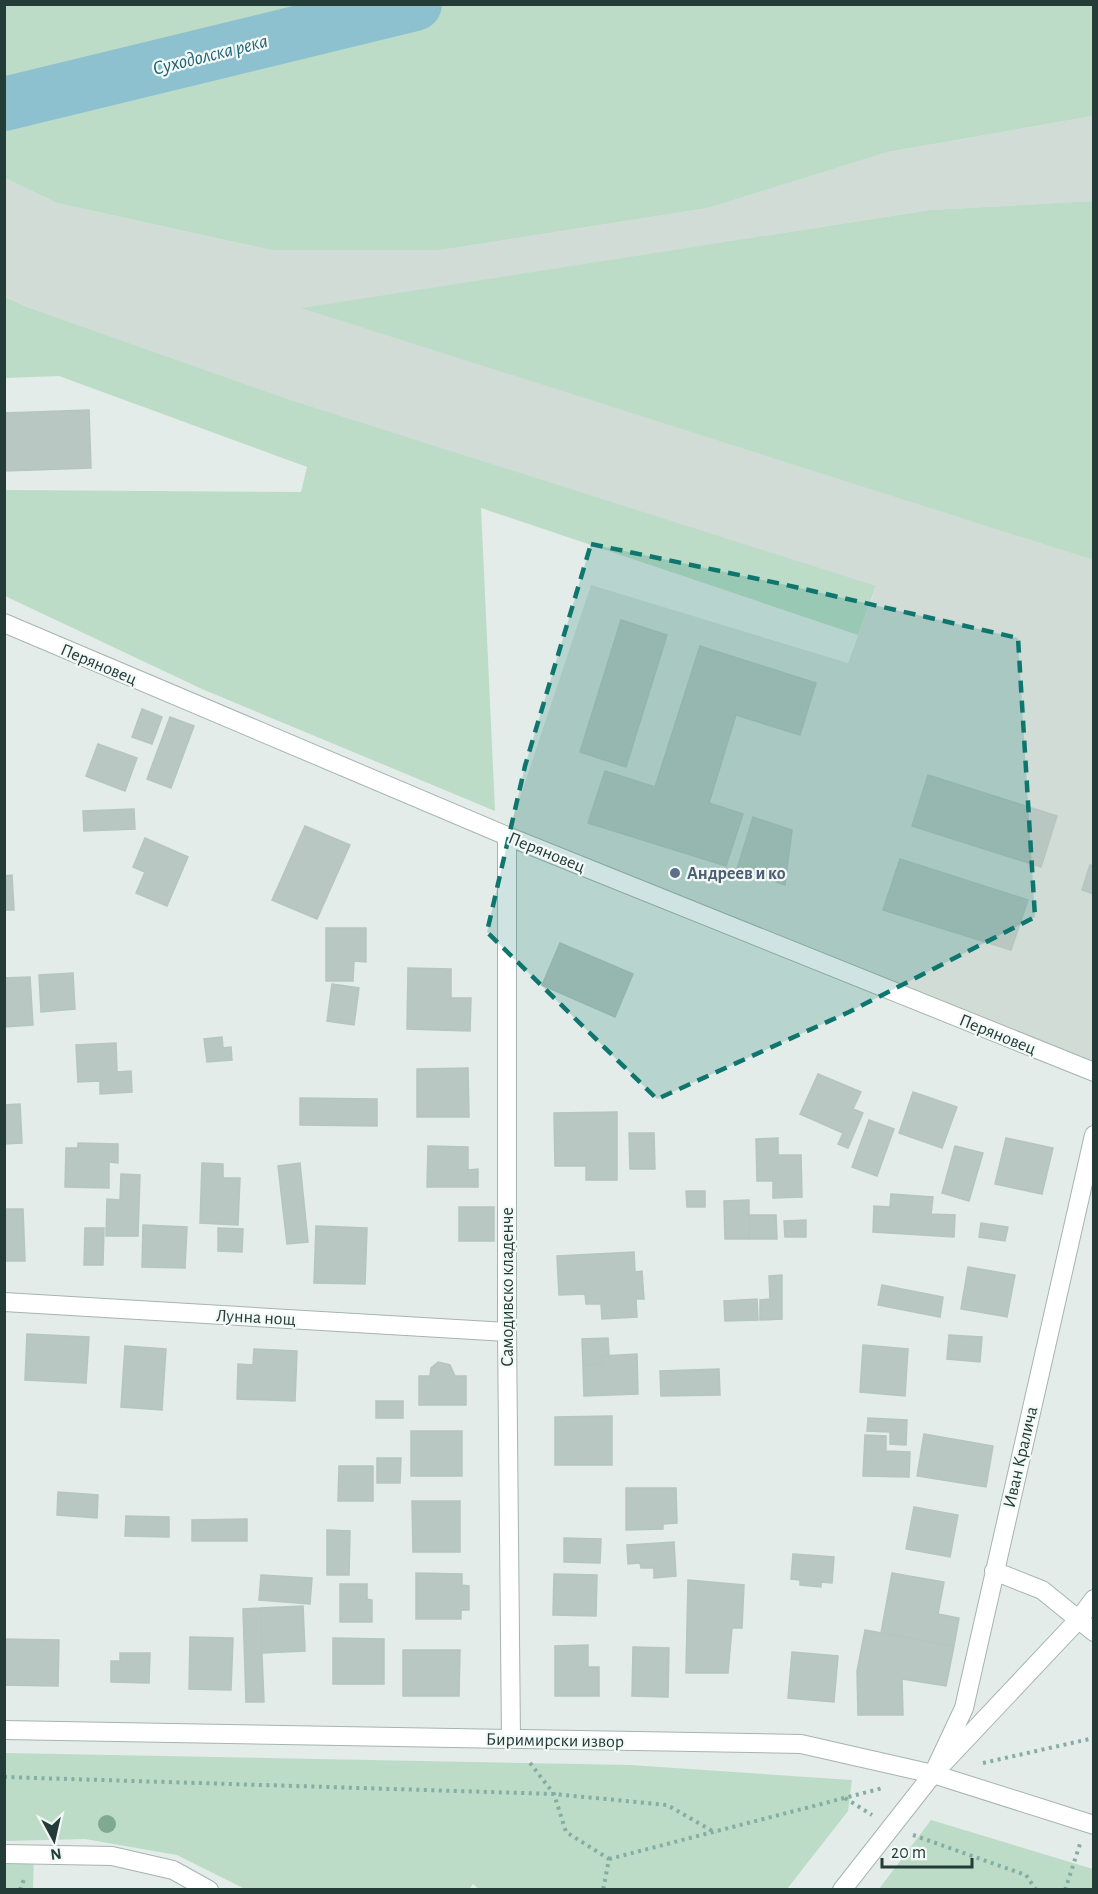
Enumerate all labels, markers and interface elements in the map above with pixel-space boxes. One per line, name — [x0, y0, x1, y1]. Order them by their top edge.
water label: Суходолска река — [151, 31, 270, 79]
street label: Перяновец — [58, 641, 140, 689]
street label: Перяновец — [506, 829, 588, 877]
place label: Андреев и ко — [687, 865, 786, 883]
marker: Андреев и ко — [668, 866, 682, 880]
street label: Перяновец — [957, 1011, 1039, 1059]
street label: Самодивско кладенче — [499, 1207, 517, 1367]
street label: Лунна нощ — [216, 1307, 296, 1329]
street label: Иван Кралича — [1001, 1405, 1041, 1510]
street label: Биримирски извор — [486, 1731, 624, 1751]
north arrow — [24, 1810, 84, 1870]
scale bar — [882, 1831, 972, 1869]
text: 20 m — [891, 1844, 926, 1862]
text: N — [49, 1845, 63, 1863]

